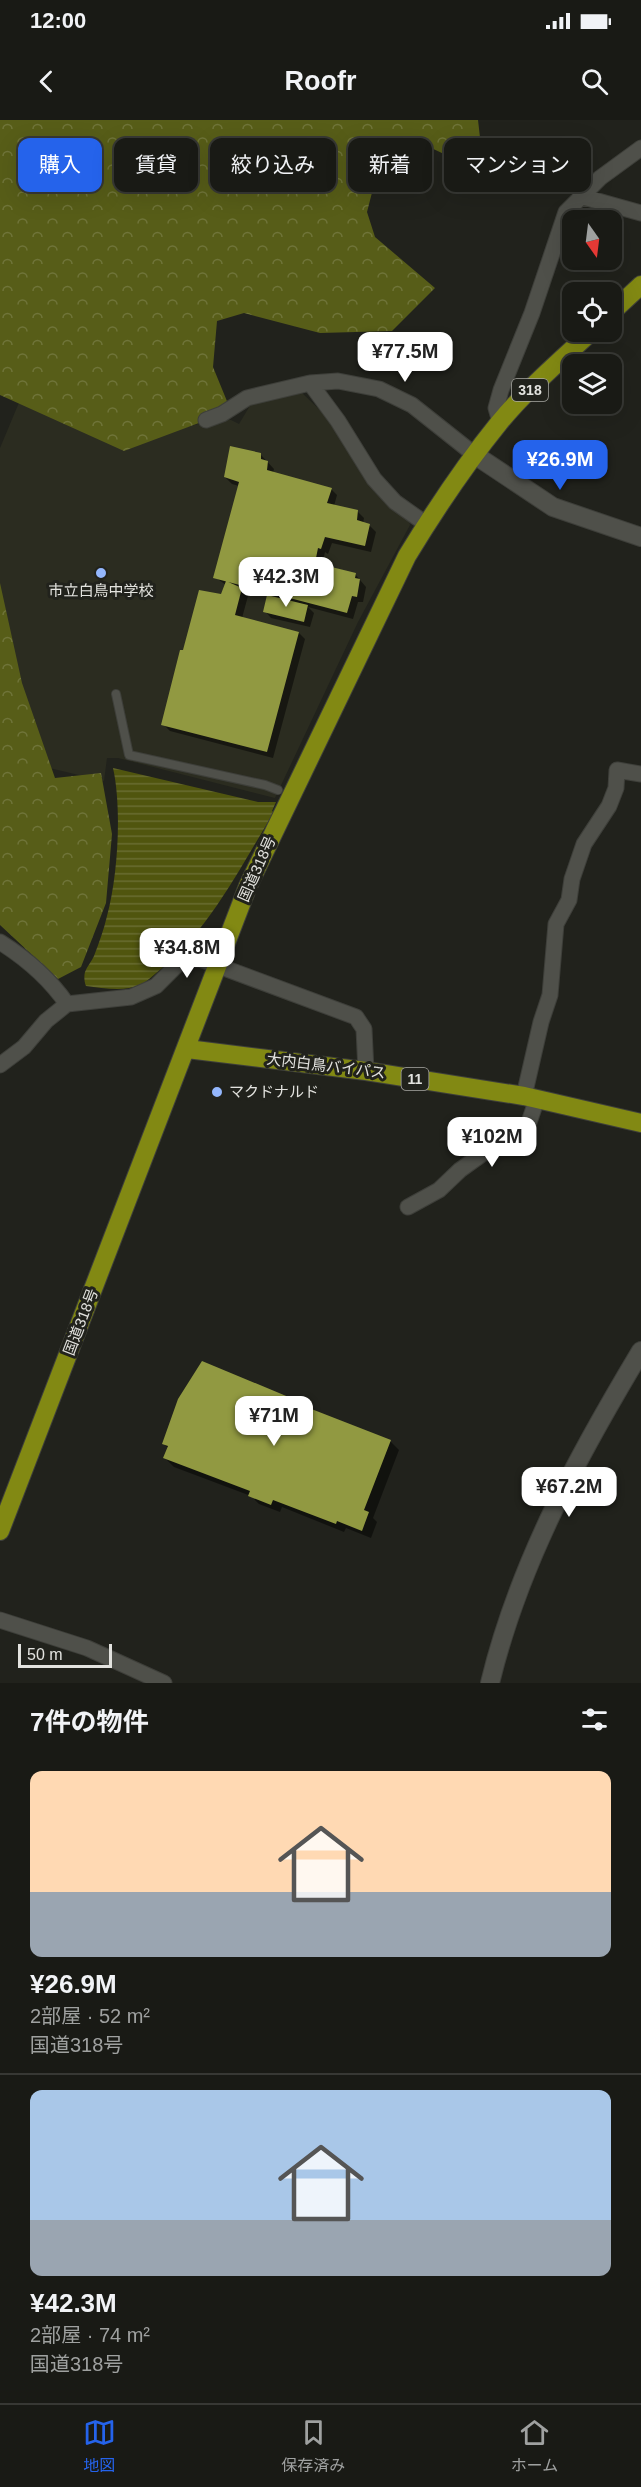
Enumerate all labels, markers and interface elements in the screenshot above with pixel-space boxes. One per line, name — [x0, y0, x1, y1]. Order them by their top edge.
text: 12:00 — [30, 8, 86, 33]
icon: back — [30, 65, 63, 98]
icon: search — [578, 65, 611, 98]
text: Roofr — [285, 66, 356, 96]
chip: 購入 — [18, 138, 102, 192]
chip: 賃貸 — [114, 138, 198, 192]
chip: 絞り込み — [210, 138, 336, 192]
chip: 新着 — [348, 138, 432, 192]
chip: マンション — [444, 138, 591, 192]
north arrow — [562, 210, 622, 270]
map controls — [562, 210, 622, 414]
button: locate — [562, 282, 622, 342]
pin: ¥77.5M — [356, 332, 454, 383]
text: ¥77.5M — [372, 340, 438, 362]
button: layers — [562, 354, 622, 414]
road number: 318 — [512, 379, 548, 401]
pin: ¥26.9M — [511, 440, 609, 491]
text: ¥26.9M — [527, 448, 593, 470]
pin: ¥42.3M — [237, 557, 335, 608]
text: ¥42.3M — [253, 565, 319, 587]
marker: 市立白鳥中学校 — [94, 566, 108, 580]
place label: 市立白鳥中学校 — [48, 582, 154, 599]
street label: 国道318号 — [235, 833, 279, 904]
pin: ¥34.8M — [138, 928, 236, 979]
text: ¥34.8M — [154, 936, 220, 958]
street label: 大内白鳥バイパス — [266, 1050, 387, 1081]
road number: 11 — [402, 1068, 428, 1090]
place label: マクドナルド — [229, 1083, 319, 1100]
marker: マクドナルド — [210, 1085, 224, 1099]
pin: ¥102M — [450, 1117, 534, 1168]
text: ¥102M — [461, 1125, 523, 1147]
street label: 国道318号 — [60, 1286, 101, 1358]
pin: ¥71M — [238, 1396, 310, 1447]
text: ¥71M — [249, 1404, 299, 1426]
pin: ¥67.2M — [520, 1467, 618, 1518]
text: ¥67.2M — [536, 1475, 602, 1497]
scale bar — [18, 1641, 112, 1668]
text: 50 m — [27, 1646, 63, 1663]
icon: filters — [578, 1703, 611, 1736]
text: 7件の物件 — [30, 1707, 148, 1737]
icon: home — [267, 1810, 375, 1918]
text: ¥26.9M — [30, 1969, 117, 1999]
text: 2部屋 · 52 m² — [30, 2005, 150, 2027]
text: 国道318号 — [30, 2034, 123, 2056]
icon: home — [267, 2129, 375, 2237]
text: ¥42.3M — [30, 2288, 117, 2318]
text: 2部屋 · 74 m² — [30, 2324, 150, 2346]
text: 国道318号 — [30, 2353, 123, 2375]
tab: 地図 — [83, 2416, 116, 2476]
tab: 保存済み — [281, 2416, 345, 2476]
tab: ホーム — [511, 2416, 558, 2476]

